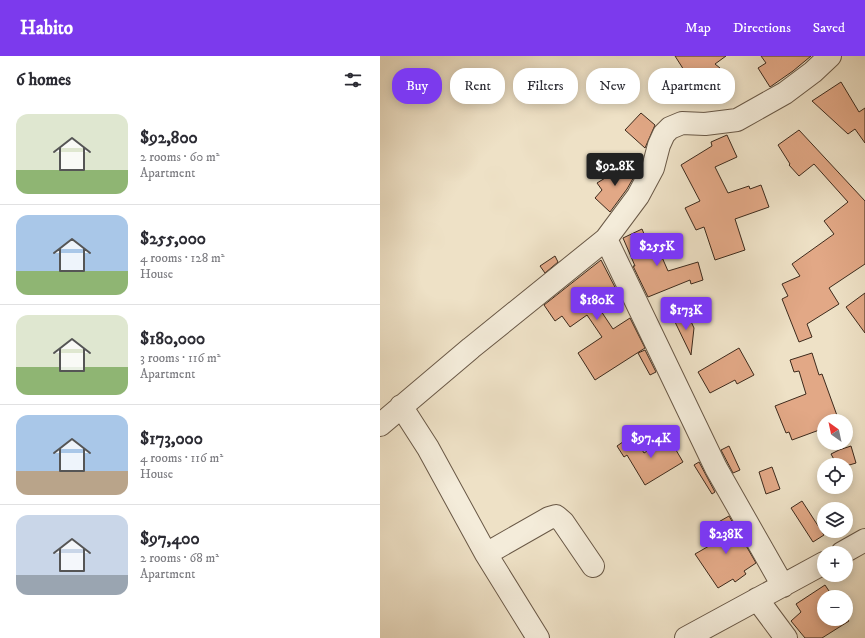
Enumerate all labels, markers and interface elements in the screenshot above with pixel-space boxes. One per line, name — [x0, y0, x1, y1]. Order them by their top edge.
text: Habito — [20, 17, 73, 40]
text: Map — [685, 19, 711, 37]
text: Directions — [733, 19, 791, 37]
text: Saved — [813, 19, 845, 37]
chip: Buy — [392, 68, 442, 104]
chip: Rent — [450, 68, 505, 104]
chip: Filters — [513, 68, 578, 104]
chip: New — [586, 68, 640, 104]
chip: Apartment — [648, 68, 735, 104]
text: 6 homes — [16, 69, 71, 91]
icon: filters — [342, 69, 364, 91]
text: $92,800 — [140, 127, 198, 149]
icon: home — [48, 130, 96, 178]
text: 2 rooms · 60 m² — [140, 149, 220, 165]
pin: $92.8K — [582, 153, 648, 187]
text: $92.8K — [596, 158, 634, 174]
text: Apartment — [140, 165, 195, 181]
text: $255,000 — [140, 228, 206, 250]
icon: home — [48, 231, 96, 279]
pin: $255K — [629, 233, 685, 267]
text: $255K — [639, 238, 675, 254]
text: 4 rooms · 128 m² — [140, 250, 225, 266]
text: House — [140, 266, 173, 282]
pin: $180K — [569, 287, 625, 321]
text: $180K — [580, 292, 614, 308]
pin: $173K — [658, 297, 714, 331]
text: $173K — [670, 302, 702, 318]
text: $180,000 — [140, 328, 205, 350]
icon: home — [48, 331, 96, 379]
text: 3 rooms · 116 m² — [140, 350, 221, 366]
text: Apartment — [140, 366, 195, 382]
north arrow — [817, 414, 853, 450]
map controls — [817, 414, 853, 626]
pin: $97.4K — [618, 425, 684, 459]
text: $173,000 — [140, 428, 203, 450]
text: $97.4K — [631, 430, 671, 446]
icon: home — [48, 431, 96, 479]
text: 4 rooms · 116 m² — [140, 450, 223, 466]
button: locate — [817, 458, 853, 494]
text: House — [140, 466, 173, 482]
button: layers — [817, 502, 853, 538]
pin: $238K — [698, 521, 754, 555]
text: $238K — [709, 526, 743, 542]
text: $97,400 — [140, 528, 200, 550]
icon: home — [48, 531, 96, 579]
button: + — [817, 546, 853, 582]
text: 2 rooms · 68 m² — [140, 550, 219, 566]
text: Apartment — [140, 566, 195, 582]
button: − — [817, 590, 853, 626]

